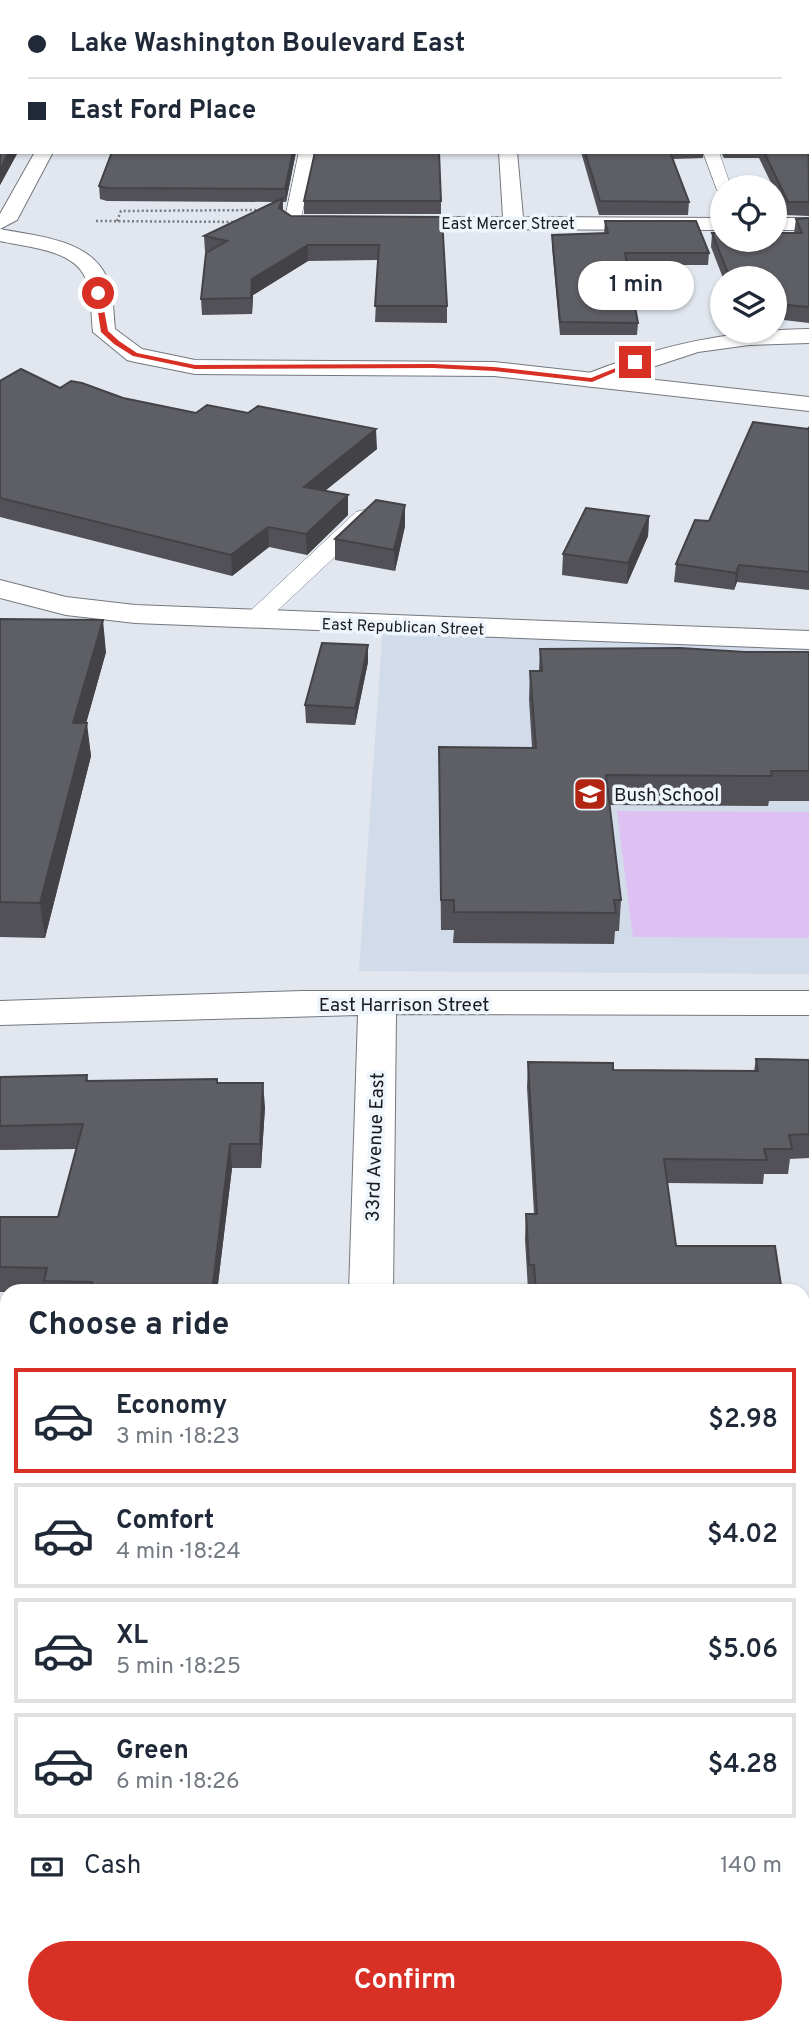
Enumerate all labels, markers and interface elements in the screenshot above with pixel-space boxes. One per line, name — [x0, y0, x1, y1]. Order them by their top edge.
text: Lake Washington Boulevard East — [70, 28, 465, 61]
text: East Ford Place — [70, 95, 256, 128]
map controls — [710, 175, 787, 343]
button: locate — [710, 175, 787, 252]
street label: East Mercer Street — [441, 215, 575, 235]
callout: 1 min — [577, 260, 693, 310]
button: layers — [710, 266, 787, 343]
text: 1 min — [609, 271, 663, 300]
route start — [82, 277, 114, 309]
route end — [619, 346, 651, 378]
street label: East Republican Street — [321, 615, 485, 641]
school or university icon: Bush School — [571, 775, 609, 813]
place label: Bush School — [614, 784, 719, 808]
street label: East Harrison Street — [319, 994, 489, 1018]
street label: 33rd Avenue East — [361, 1072, 391, 1222]
text: Choose a ride — [28, 1306, 229, 1346]
icon: car — [32, 1389, 95, 1452]
text: Economy — [116, 1390, 227, 1423]
text: $2.98 — [708, 1404, 778, 1437]
text: 3 min · 18:23 — [116, 1423, 240, 1452]
icon: car — [32, 1504, 95, 1567]
text: Comfort — [116, 1505, 214, 1538]
text: $4.02 — [707, 1519, 778, 1552]
text: 4 min · 18:24 — [116, 1538, 241, 1567]
icon: car — [32, 1619, 95, 1682]
text: XL — [116, 1620, 148, 1653]
text: $5.06 — [708, 1634, 778, 1667]
text: 5 min · 18:25 — [116, 1653, 241, 1682]
icon: car — [32, 1734, 95, 1797]
text: Green — [116, 1735, 189, 1768]
text: $4.28 — [708, 1749, 778, 1782]
text: 6 min · 18:26 — [116, 1768, 240, 1797]
icon: cash — [28, 1848, 66, 1886]
text: Cash — [84, 1850, 141, 1883]
text: 140 m — [720, 1852, 782, 1881]
button: Confirm — [28, 1941, 782, 2021]

